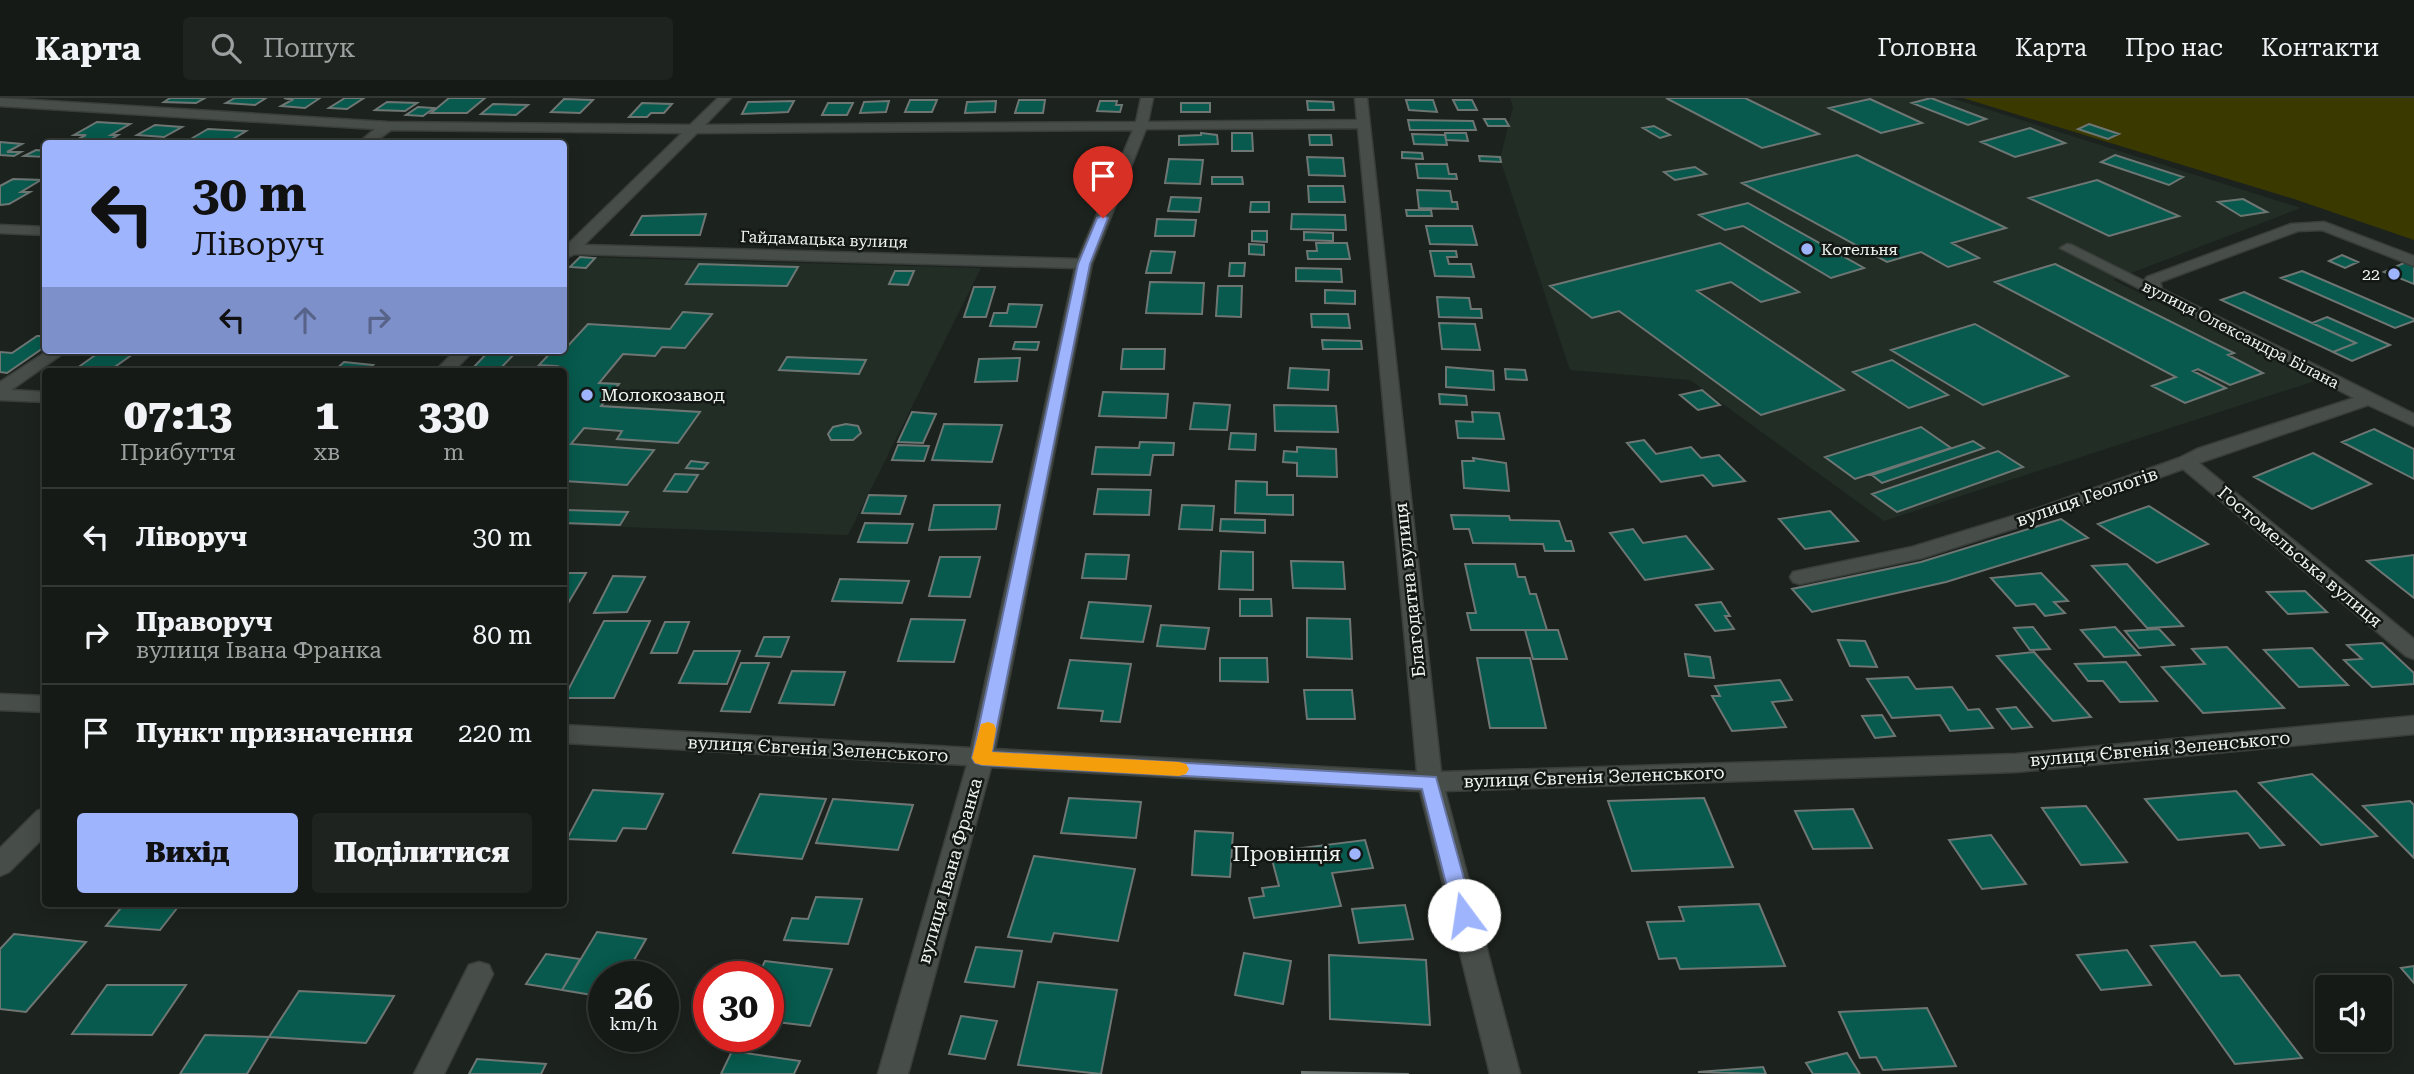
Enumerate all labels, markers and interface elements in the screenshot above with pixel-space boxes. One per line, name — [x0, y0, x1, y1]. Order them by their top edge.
search box — [183, 17, 673, 80]
text: Карта — [35, 29, 141, 68]
icon: search — [207, 29, 245, 67]
text: Пошук — [263, 33, 356, 63]
text: Головна — [1877, 34, 1977, 62]
text: Карта — [2015, 34, 2087, 62]
text: Про нас — [2125, 34, 2223, 62]
text: Контакти — [2261, 34, 2379, 62]
pin — [1073, 146, 1133, 218]
icon: arrive — [1084, 157, 1122, 195]
text: 30 m — [192, 166, 307, 223]
icon: left — [77, 168, 168, 259]
text: Ліворуч — [192, 225, 325, 263]
street label: Гайдамацька вулиця — [740, 227, 908, 252]
place label: Котельня — [1821, 240, 1898, 259]
marker: Котельня — [1799, 241, 1815, 257]
place label: 22 — [2362, 265, 2380, 284]
marker: 22 — [2386, 266, 2402, 282]
street label: вулиця Олександра Білана — [2139, 276, 2343, 393]
icon: left — [213, 301, 251, 339]
icon: ahead — [286, 301, 324, 339]
icon: right — [359, 301, 397, 339]
place label: Молокозавод — [601, 384, 725, 405]
marker: Молокозавод — [579, 387, 595, 403]
text: 07:13 — [124, 390, 232, 439]
text: 1 — [315, 390, 339, 439]
text: 330 — [418, 390, 489, 439]
text: Прибуття — [120, 439, 236, 466]
text: хв — [314, 439, 340, 466]
text: m — [443, 439, 464, 466]
street label: вулиця Геологів — [2013, 462, 2160, 531]
street label: Гостомельська вулиця — [2214, 482, 2387, 631]
street label: Благодатна вулиця — [1390, 502, 1429, 678]
icon: left — [77, 518, 115, 556]
text: Ліворуч — [136, 522, 247, 552]
text: 30 m — [473, 522, 532, 552]
text: Праворуч — [136, 607, 272, 637]
icon: right — [77, 616, 115, 654]
text: 80 m — [473, 620, 532, 650]
text: вулиця Івана Франка — [136, 637, 382, 664]
icon: arrive — [77, 714, 115, 752]
text: Пункт призначення — [136, 718, 413, 748]
text: 220 m — [458, 718, 532, 748]
street label: вулиця Євгенія Зеленського — [2029, 727, 2291, 770]
street label: вулиця Євгенія Зеленського — [687, 731, 949, 766]
street label: вулиця Євгенія Зеленського — [1463, 761, 1725, 792]
street label: вулиця Івана Франка — [913, 775, 986, 966]
button: Вихід — [77, 813, 298, 893]
button: Поділитися — [312, 813, 532, 893]
place label: Провінція — [1232, 842, 1341, 866]
marker: Провінція — [1347, 846, 1363, 862]
position arrow — [1427, 878, 1501, 952]
speed limit sign: 30 — [693, 961, 784, 1052]
map controls — [2315, 975, 2392, 1052]
button: sound — [2315, 975, 2392, 1052]
text: 26 — [614, 977, 653, 1018]
text: km/h — [609, 1013, 658, 1034]

